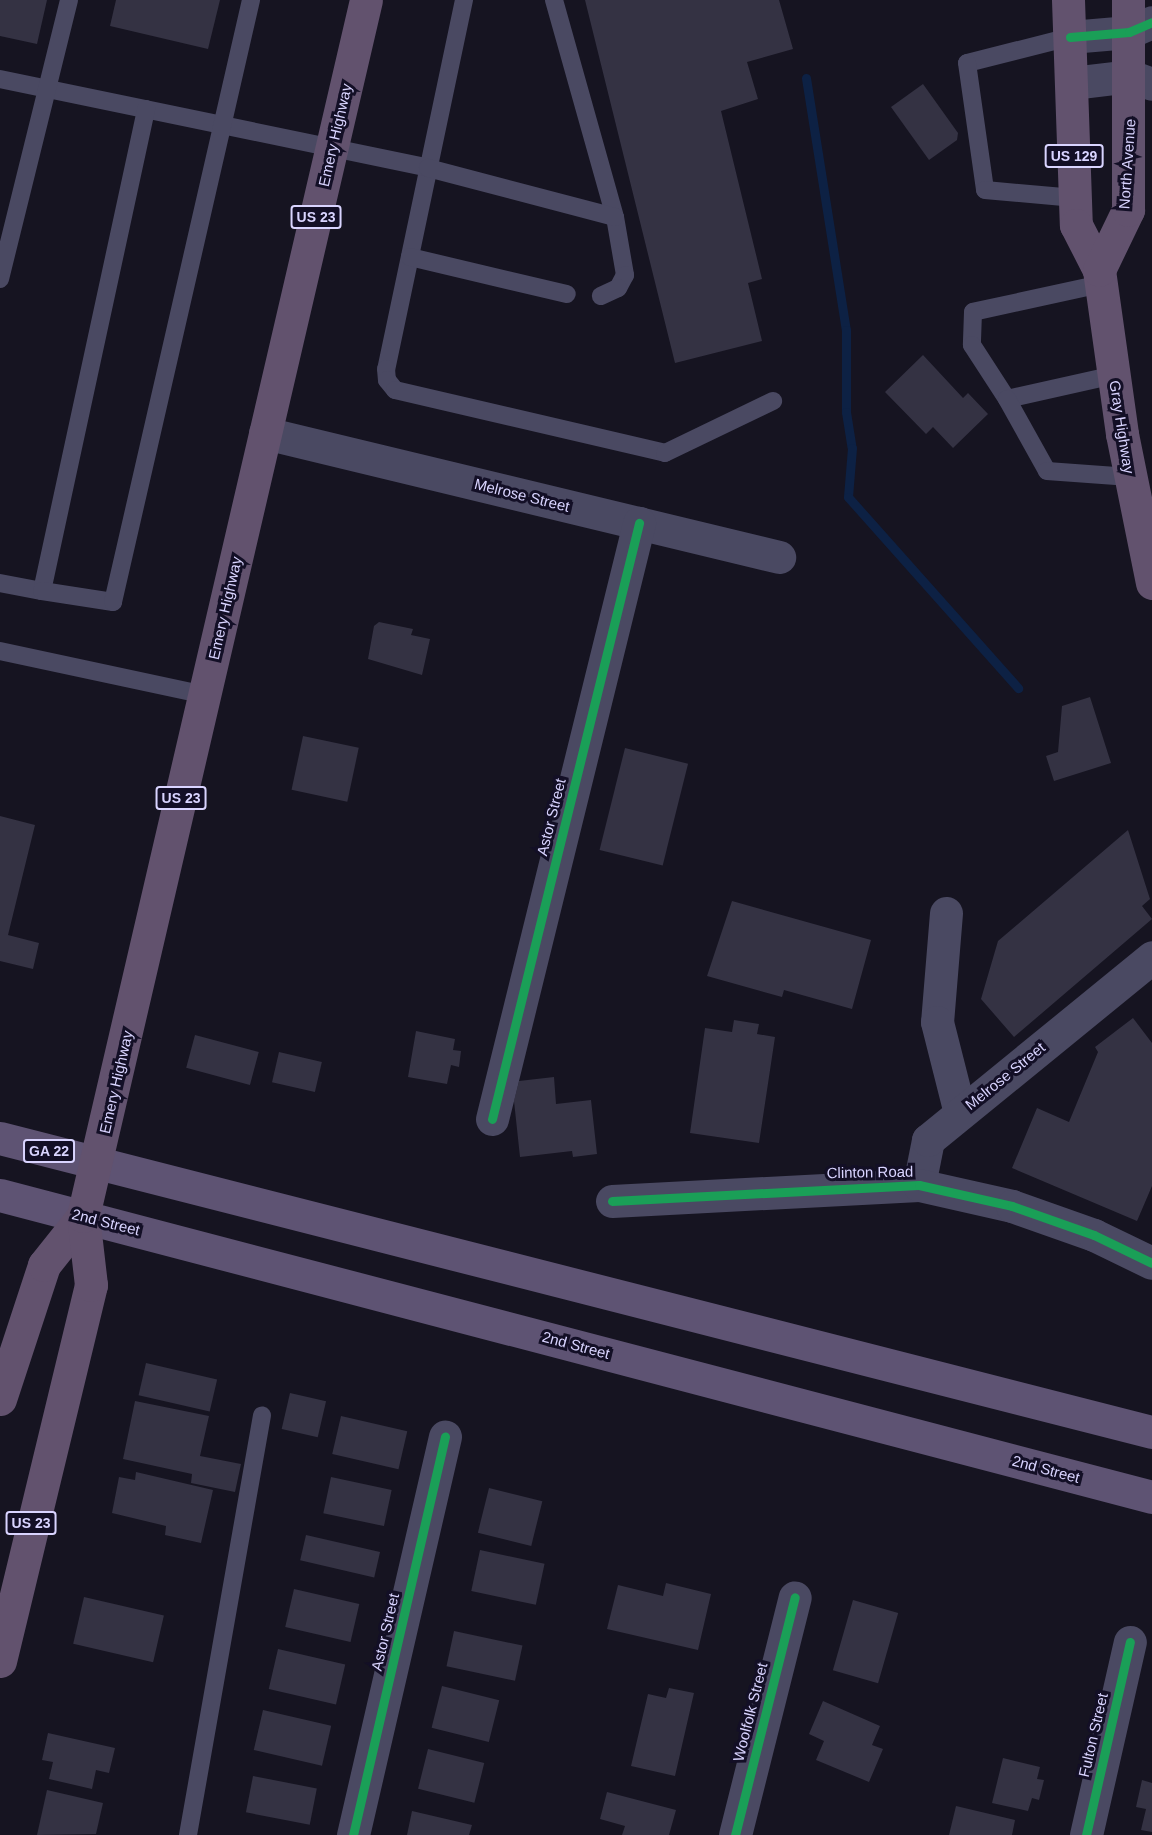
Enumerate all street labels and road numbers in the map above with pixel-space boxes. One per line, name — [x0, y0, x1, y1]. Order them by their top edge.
street label: Emery Highway — [314, 82, 356, 188]
street label: North Avenue — [1115, 118, 1139, 210]
road number: US 129 — [1044, 145, 1104, 167]
road number: US 23 — [290, 206, 342, 228]
street label: Gray Highway — [1106, 379, 1138, 475]
street label: Melrose Street — [473, 474, 571, 516]
street label: Emery Highway — [204, 555, 246, 661]
street label: Astor Street — [533, 776, 569, 858]
road number: US 23 — [156, 787, 207, 809]
street label: Emery Highway — [95, 1029, 137, 1135]
street label: Melrose Street — [961, 1038, 1049, 1114]
road number: GA 22 — [22, 1140, 76, 1162]
street label: Clinton Road — [826, 1162, 914, 1182]
street label: 2nd Street — [70, 1205, 142, 1239]
street label: 2nd Street — [540, 1327, 612, 1363]
street label: 2nd Street — [1010, 1451, 1082, 1487]
road number: US 23 — [6, 1512, 57, 1534]
street label: Astor Street — [367, 1591, 403, 1673]
street label: Woolfolk Street — [729, 1661, 771, 1763]
street label: Fulton Street — [1075, 1691, 1111, 1779]

